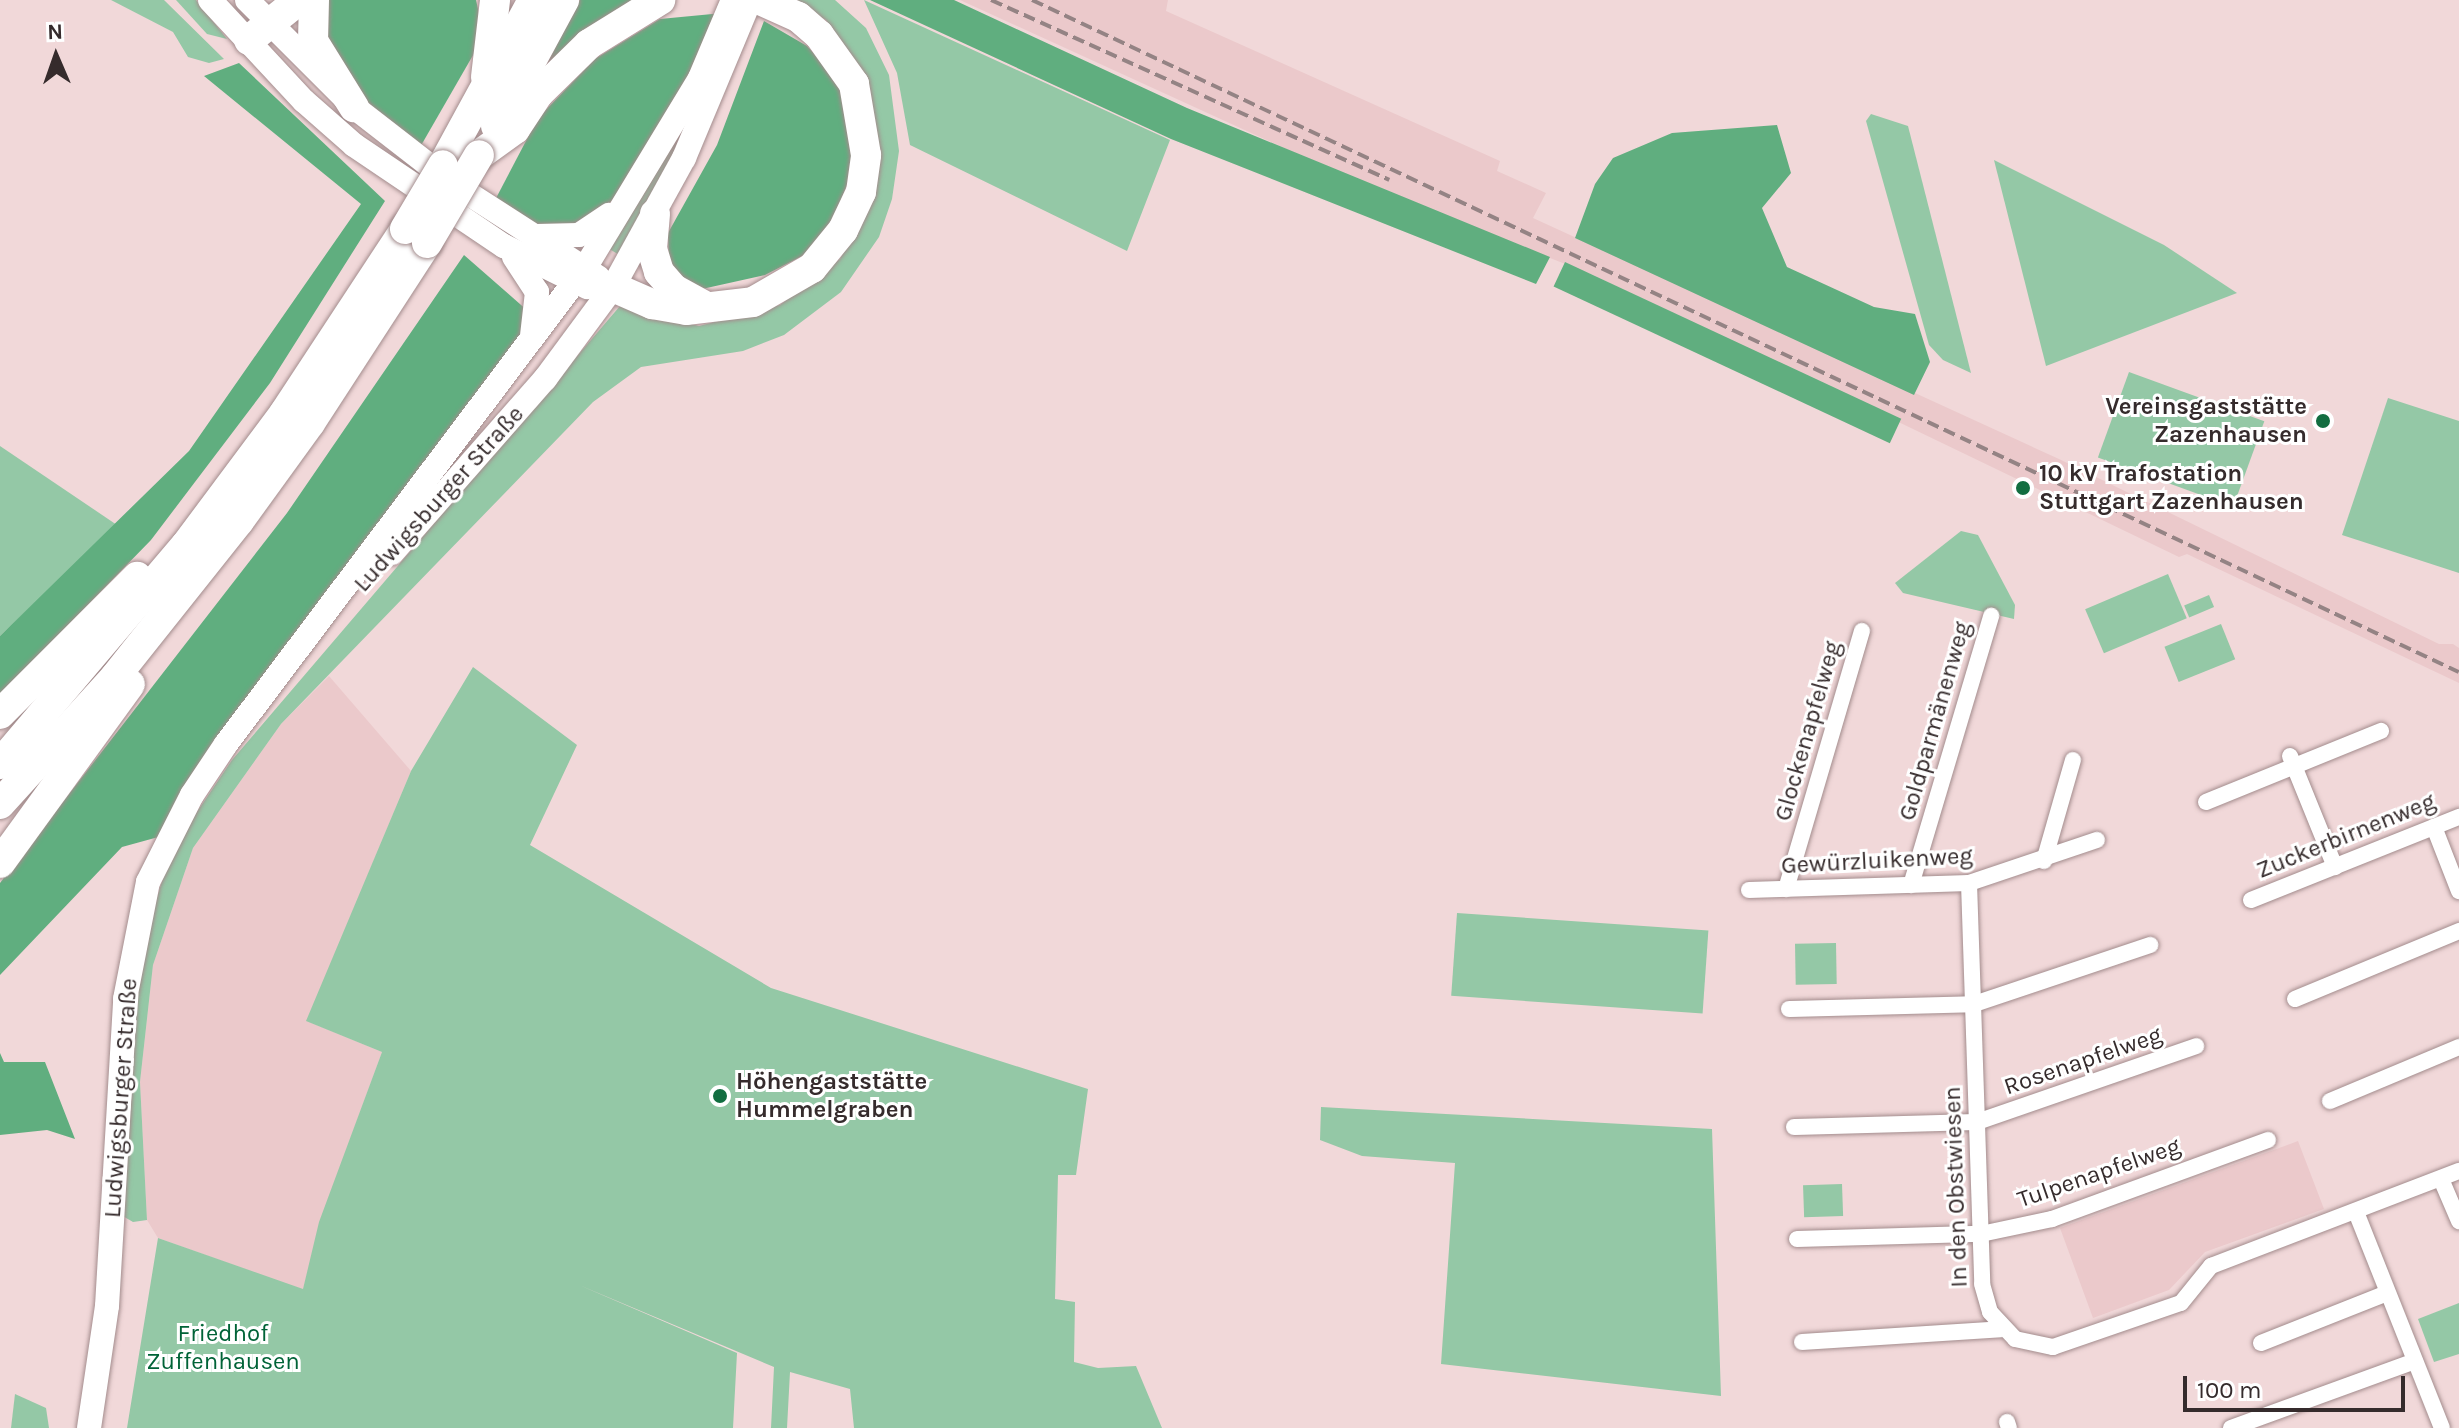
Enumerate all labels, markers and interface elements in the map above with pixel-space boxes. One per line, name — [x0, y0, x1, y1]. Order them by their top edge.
north arrow — [16, 16, 96, 96]
text: N — [47, 19, 64, 45]
place label: Vereinsgaststätte Zazenhausen — [2105, 393, 2307, 449]
street label: Ludwigsburger Straße — [348, 400, 530, 598]
marker: Vereinsgaststätte Zazenhausen — [2314, 412, 2332, 430]
place label: 10 kV Trafostation Stuttgart Zazenhausen — [2039, 460, 2304, 516]
marker: 10 kV Trafostation Stuttgart Zazenhausen — [2014, 479, 2032, 497]
street label: Goldparmänenweg — [1893, 618, 1977, 824]
street label: Glockenapfelweg — [1769, 638, 1847, 824]
street label: Zuckerbirnenweg — [2252, 787, 2440, 885]
street label: Gewürzluikenweg — [1780, 842, 1974, 880]
street label: Ludwigsburger Straße — [98, 977, 144, 1219]
street label: Rosenapfelweg — [2000, 1021, 2166, 1101]
place label: Höhengaststätte Hummelgraben — [736, 1068, 927, 1124]
street label: In den Obstwiesen — [1938, 1086, 1974, 1288]
marker: Höhengaststätte Hummelgraben — [711, 1087, 729, 1105]
street label: Tulpenapfelweg — [2014, 1132, 2184, 1214]
park label: Friedhof Zuffenhausen — [146, 1320, 300, 1376]
scale bar — [2187, 1360, 2409, 1410]
text: 100 m — [2197, 1376, 2262, 1404]

